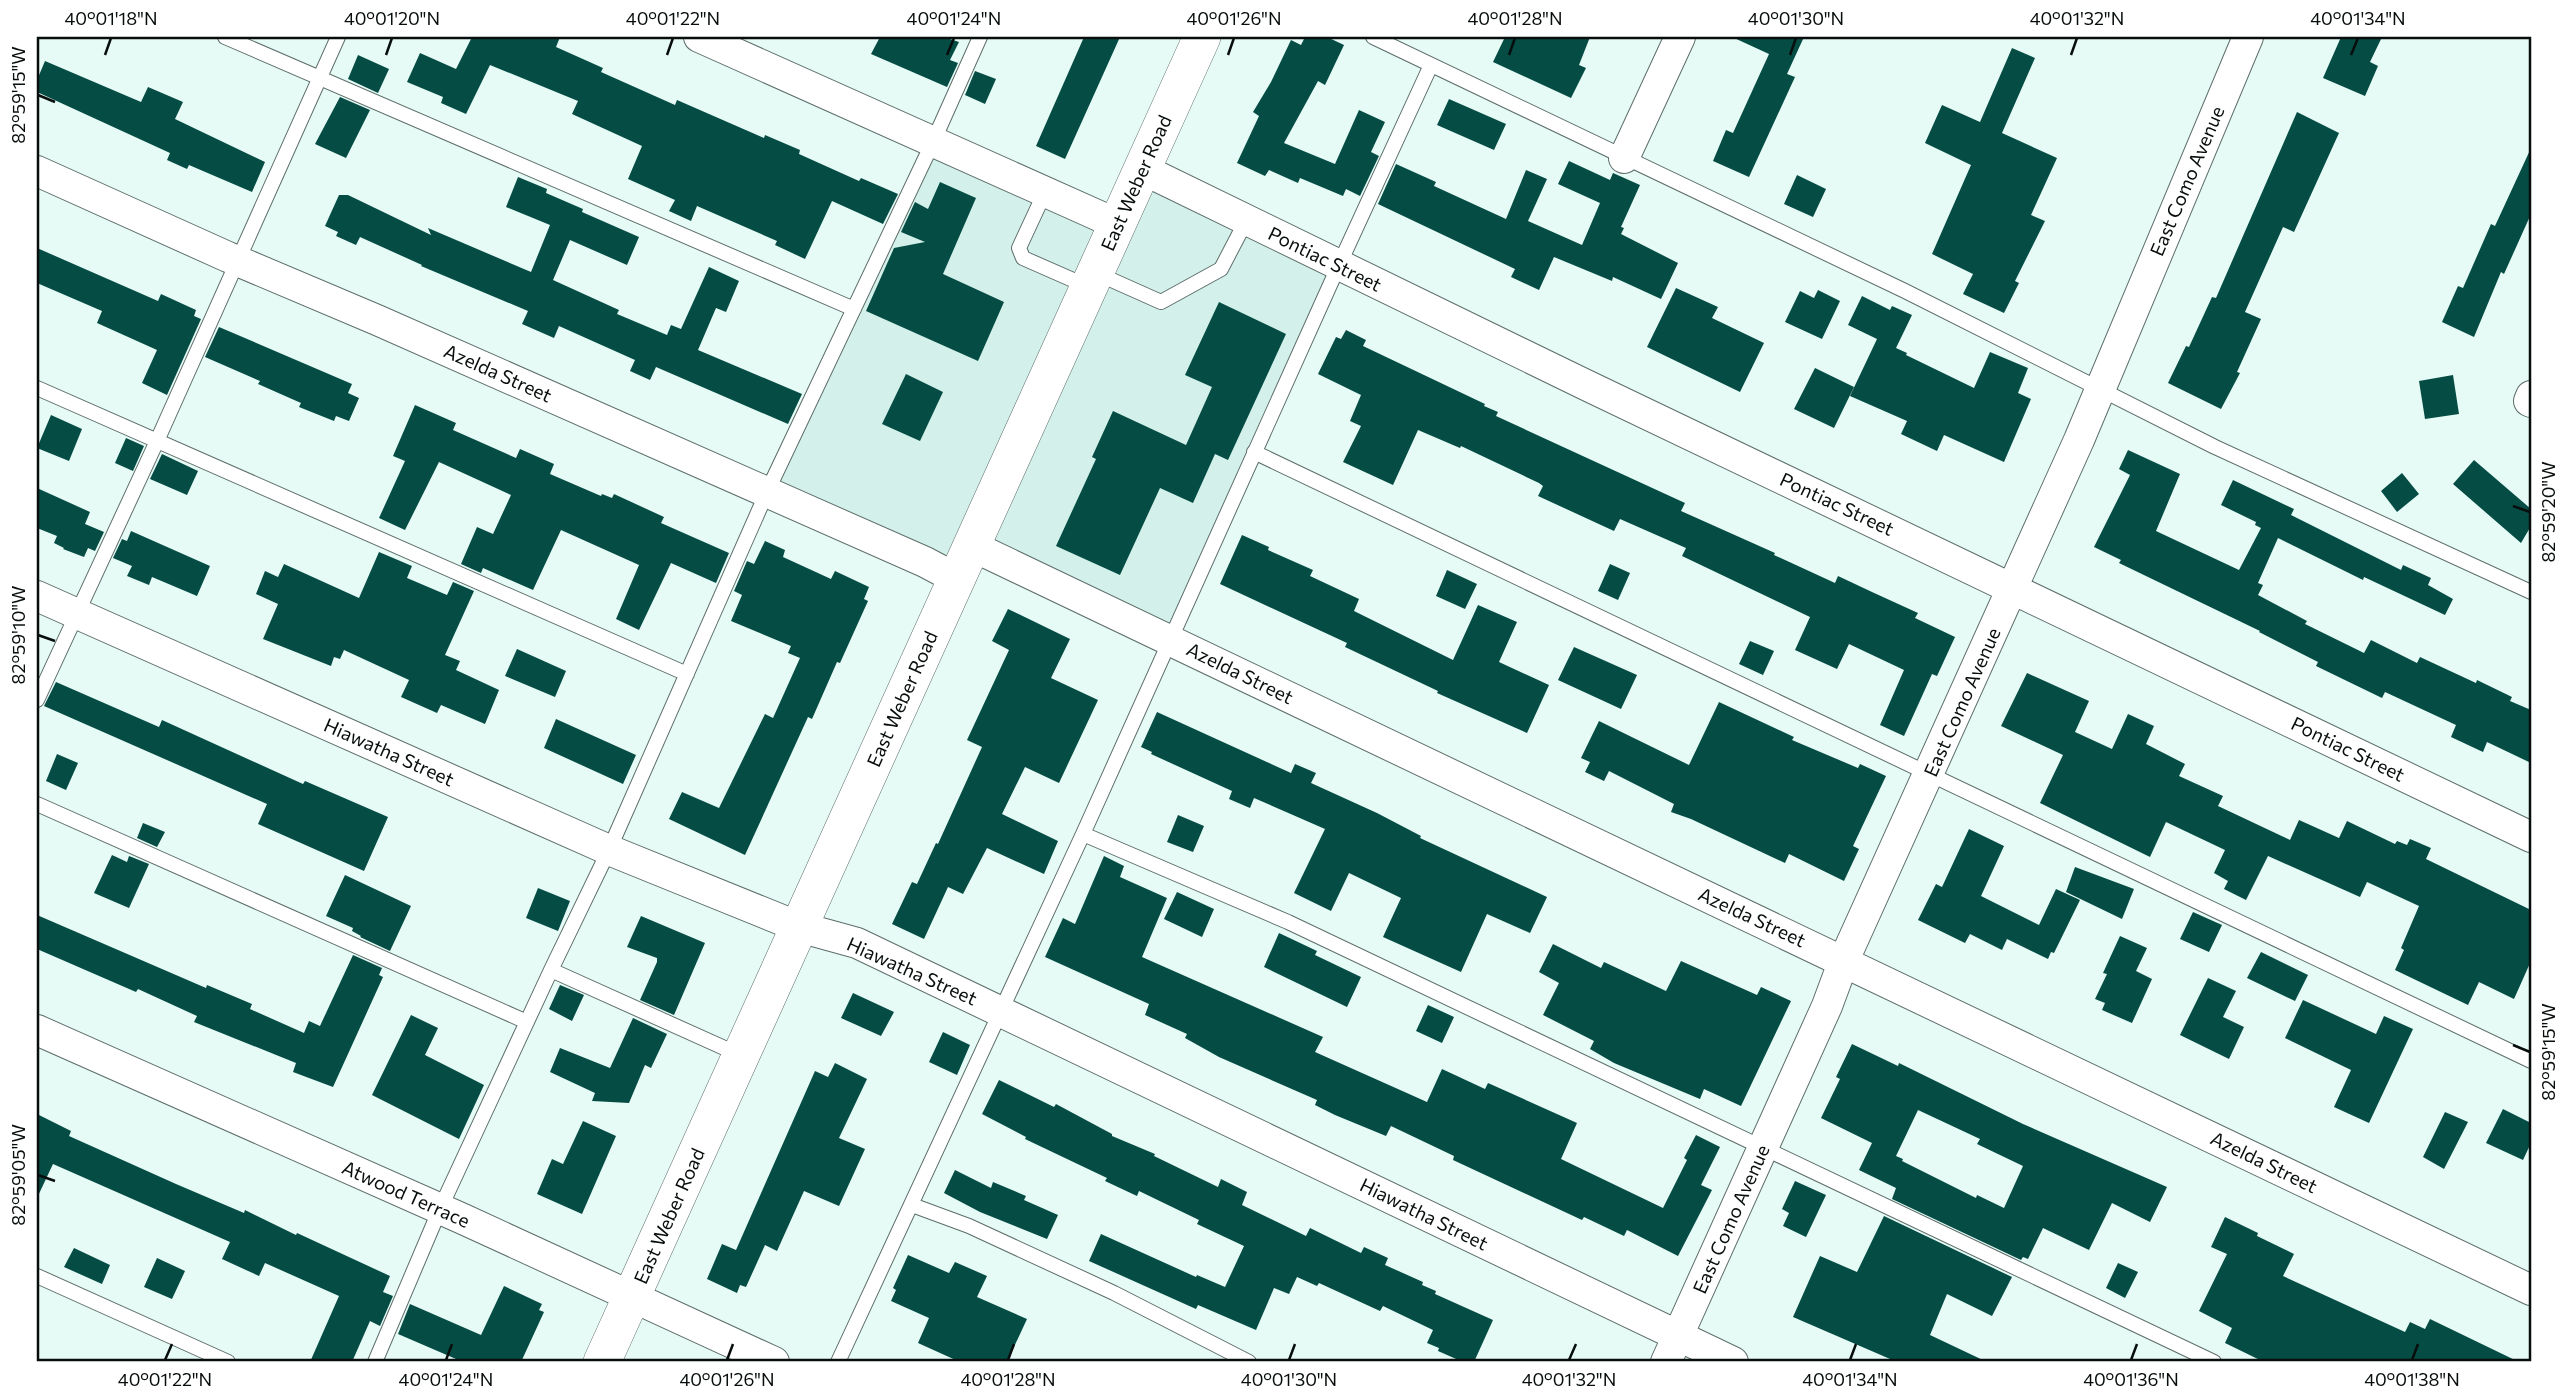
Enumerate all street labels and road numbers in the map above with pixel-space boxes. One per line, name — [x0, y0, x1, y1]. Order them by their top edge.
street label: East Como Avenue — [2145, 102, 2228, 259]
street label: East Weber Road — [1095, 111, 1176, 254]
street label: Pontiac Street — [1265, 221, 1386, 296]
street label: Azelda Street — [441, 339, 556, 407]
street label: Pontiac Street — [1777, 467, 1898, 540]
street label: East Como Avenue — [1918, 624, 2005, 780]
street label: East Weber Road — [861, 627, 942, 770]
street label: Azelda Street — [1183, 637, 1297, 708]
street label: Pontiac Street — [2288, 711, 2409, 786]
street label: Hiawatha Street — [321, 713, 458, 791]
street label: Azelda Street — [1695, 882, 1810, 951]
street label: Hiawatha Street — [844, 932, 981, 1010]
street label: Azelda Street — [2207, 1126, 2321, 1197]
street label: East Como Avenue — [1687, 1141, 1774, 1297]
street label: East Weber Road — [628, 1144, 709, 1287]
street label: Atwood Terrace — [339, 1155, 474, 1232]
street label: Hiawatha Street — [1356, 1173, 1492, 1255]

